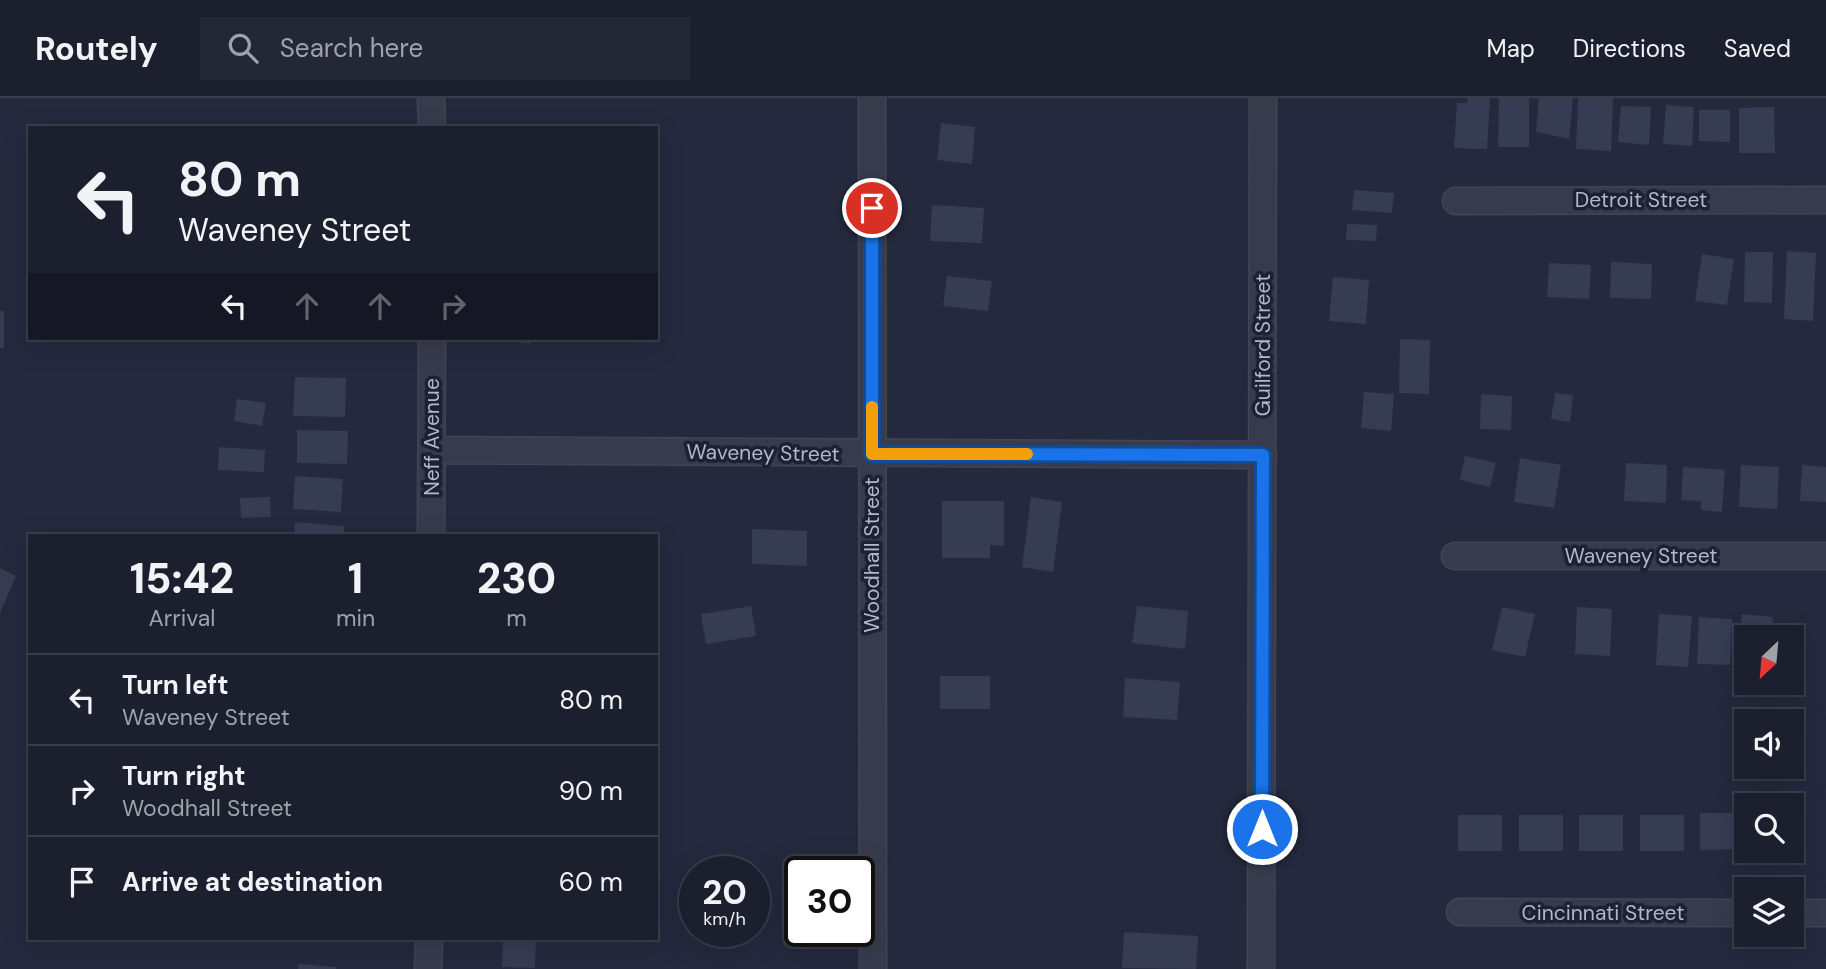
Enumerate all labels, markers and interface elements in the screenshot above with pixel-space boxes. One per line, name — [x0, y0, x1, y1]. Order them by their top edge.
search box — [200, 17, 690, 80]
text: Routely — [35, 27, 158, 70]
icon: search — [224, 29, 262, 67]
text: Search here — [280, 31, 423, 65]
text: Map — [1487, 33, 1535, 64]
text: Directions — [1573, 33, 1686, 64]
text: Saved — [1724, 33, 1791, 64]
text: 80 m — [178, 147, 301, 211]
icon: left — [63, 154, 154, 245]
pin — [842, 178, 902, 238]
street label: Detroit Street — [1575, 186, 1707, 214]
icon: arrive — [853, 189, 891, 227]
text: Waveney Street — [178, 209, 411, 251]
street label: Guilford Street — [1249, 274, 1277, 416]
icon: left — [215, 287, 253, 325]
icon: ahead — [288, 287, 326, 325]
icon: ahead — [361, 287, 399, 325]
icon: right — [434, 287, 472, 325]
street label: Neff Avenue — [418, 378, 446, 496]
street label: Waveney Street — [686, 438, 840, 468]
street label: Woodhall Street — [858, 477, 886, 633]
street label: Waveney Street — [1564, 542, 1718, 570]
text: 15:42 — [130, 551, 234, 606]
text: 1 — [348, 551, 363, 606]
text: 230 — [477, 551, 556, 606]
text: Arrival — [148, 603, 215, 633]
text: min — [336, 603, 375, 633]
text: m — [506, 603, 527, 633]
north arrow — [1734, 625, 1804, 695]
map controls — [1734, 625, 1804, 947]
text: Turn left — [122, 668, 229, 702]
icon: left — [63, 681, 101, 719]
text: 80 m — [559, 683, 623, 717]
text: Waveney Street — [122, 702, 290, 732]
button: sound — [1734, 709, 1804, 779]
text: Turn right — [122, 759, 246, 793]
icon: right — [63, 772, 101, 810]
text: 90 m — [559, 774, 623, 808]
position arrow — [1225, 792, 1299, 866]
text: Woodhall Street — [122, 793, 292, 823]
button: search — [1734, 793, 1804, 863]
speed limit sign: 30 — [784, 856, 875, 947]
icon: arrive — [63, 863, 101, 901]
text: Arrive at destination — [122, 865, 383, 899]
text: 60 m — [559, 865, 623, 899]
text: 20 — [702, 869, 747, 915]
button: layers — [1734, 877, 1804, 947]
street label: Cincinnati Street — [1522, 899, 1684, 927]
text: km/h — [703, 907, 746, 931]

